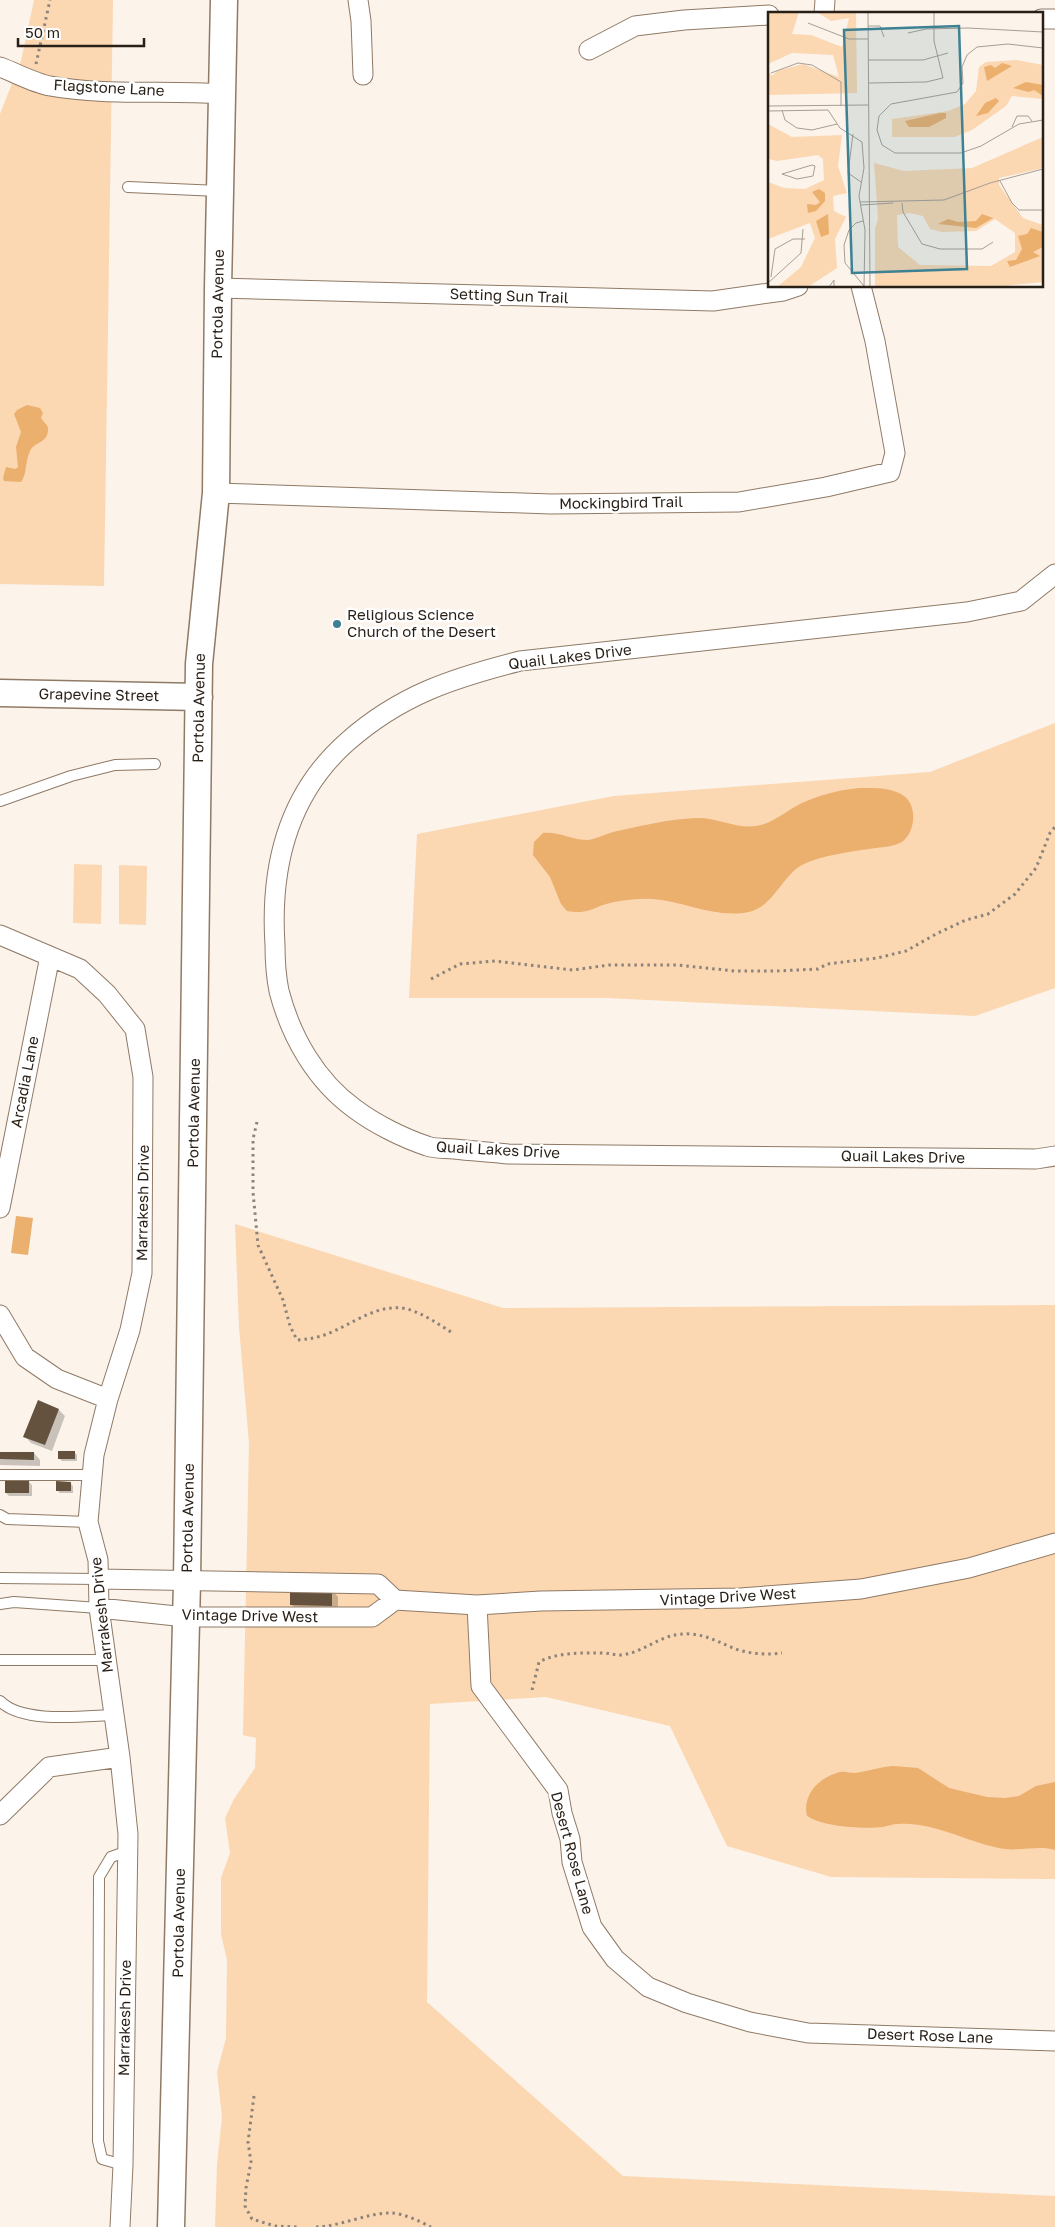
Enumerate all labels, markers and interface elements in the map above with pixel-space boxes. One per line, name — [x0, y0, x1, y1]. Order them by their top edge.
inset map — [768, 12, 1042, 288]
scale bar — [18, 15, 144, 47]
text: 50 m — [25, 23, 60, 41]
street label: Flagstone Lane — [53, 75, 165, 99]
street label: Portola Avenue — [207, 249, 227, 359]
street label: Setting Sun Trail — [449, 284, 569, 306]
street label: Mockingbird Trail — [559, 492, 683, 512]
place label: Religious Science Church of the Desert — [347, 605, 496, 640]
marker: Religious Science Church of the Desert — [331, 618, 343, 630]
street label: Quail Lakes Drive — [507, 639, 633, 673]
street label: Portola Avenue — [188, 653, 208, 763]
street label: Grapevine Street — [38, 684, 160, 704]
street label: Arcadia Lane — [6, 1034, 42, 1129]
street label: Portola Avenue — [183, 1058, 203, 1168]
street label: Quail Lakes Drive — [436, 1137, 561, 1161]
street label: Marrakesh Drive — [132, 1144, 152, 1261]
street label: Quail Lakes Drive — [841, 1146, 966, 1166]
street label: Portola Avenue — [177, 1463, 197, 1573]
street label: Marrakesh Drive — [86, 1556, 116, 1674]
street label: Vintage Drive West — [659, 1583, 797, 1609]
street label: Vintage Drive West — [182, 1605, 319, 1625]
street label: Desert Rose Lane — [548, 1789, 598, 1916]
street label: Portola Avenue — [168, 1868, 188, 1978]
street label: Marrakesh Drive — [114, 1959, 134, 2076]
street label: Desert Rose Lane — [867, 2024, 994, 2046]

